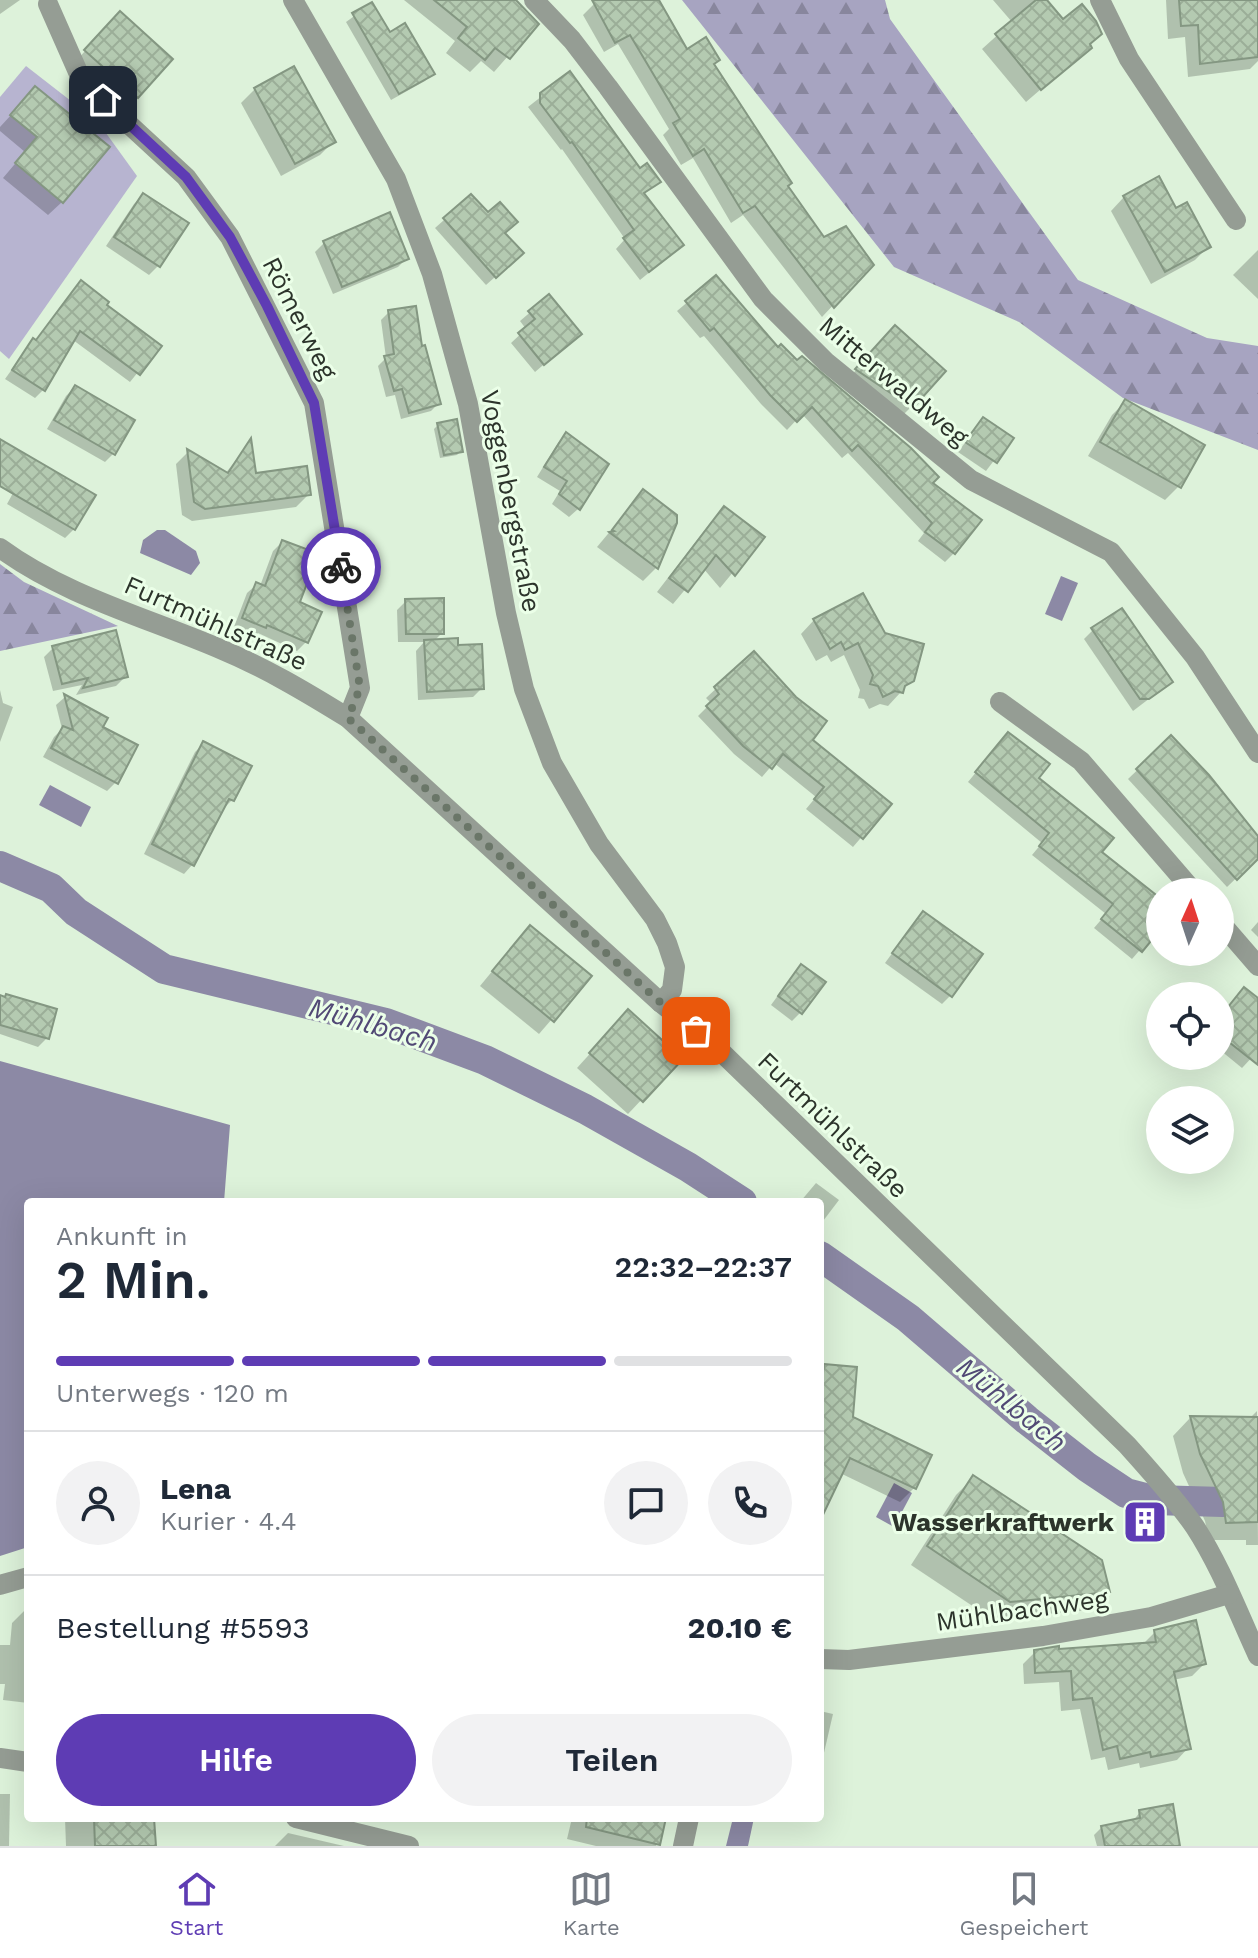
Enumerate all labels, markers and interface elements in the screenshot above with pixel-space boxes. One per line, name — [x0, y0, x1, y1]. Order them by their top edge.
pin — [69, 66, 137, 134]
icon: home — [81, 78, 125, 122]
street label: Römerweg — [256, 252, 344, 384]
street label: Mitterwaldweg — [813, 310, 975, 452]
street label: Voggenbergstraße — [475, 387, 547, 615]
courier — [301, 527, 381, 607]
icon: bike — [319, 545, 363, 589]
street label: Furtmühlstraße — [120, 569, 312, 677]
north arrow — [1146, 878, 1234, 966]
map controls — [1146, 878, 1234, 1174]
button: locate — [1146, 982, 1234, 1070]
water label: Mühlbach — [305, 990, 441, 1058]
pin — [662, 997, 730, 1065]
icon: bag — [674, 1009, 718, 1053]
street label: Furtmühlstraße — [752, 1046, 914, 1204]
button: layers — [1146, 1086, 1234, 1174]
text: Ankunft in — [56, 1221, 188, 1251]
text: 22:32–22:37 — [615, 1249, 792, 1284]
text: 2 Min. — [56, 1250, 210, 1311]
water label: Mühlbach — [950, 1350, 1073, 1459]
text: Unterwegs · 120 m — [56, 1378, 289, 1408]
button: person — [56, 1461, 140, 1545]
button: chat — [604, 1461, 688, 1545]
button: phone — [708, 1461, 792, 1545]
text: Lena — [160, 1471, 231, 1506]
building icon: Wasserkraftwerk — [1121, 1498, 1169, 1546]
text: Kurier · 4.4 — [160, 1506, 297, 1536]
place label: Wasserkraftwerk — [891, 1507, 1115, 1537]
street label: Mühlbachweg — [934, 1583, 1110, 1637]
text: Bestellung #5593 — [56, 1610, 310, 1645]
text: 20.10 € — [688, 1610, 792, 1645]
button: Hilfe — [56, 1714, 416, 1806]
button: Teilen — [432, 1714, 792, 1806]
tab: Start — [170, 1867, 223, 1940]
tab: Karte — [563, 1867, 620, 1940]
tab: Gespeichert — [959, 1867, 1088, 1940]

